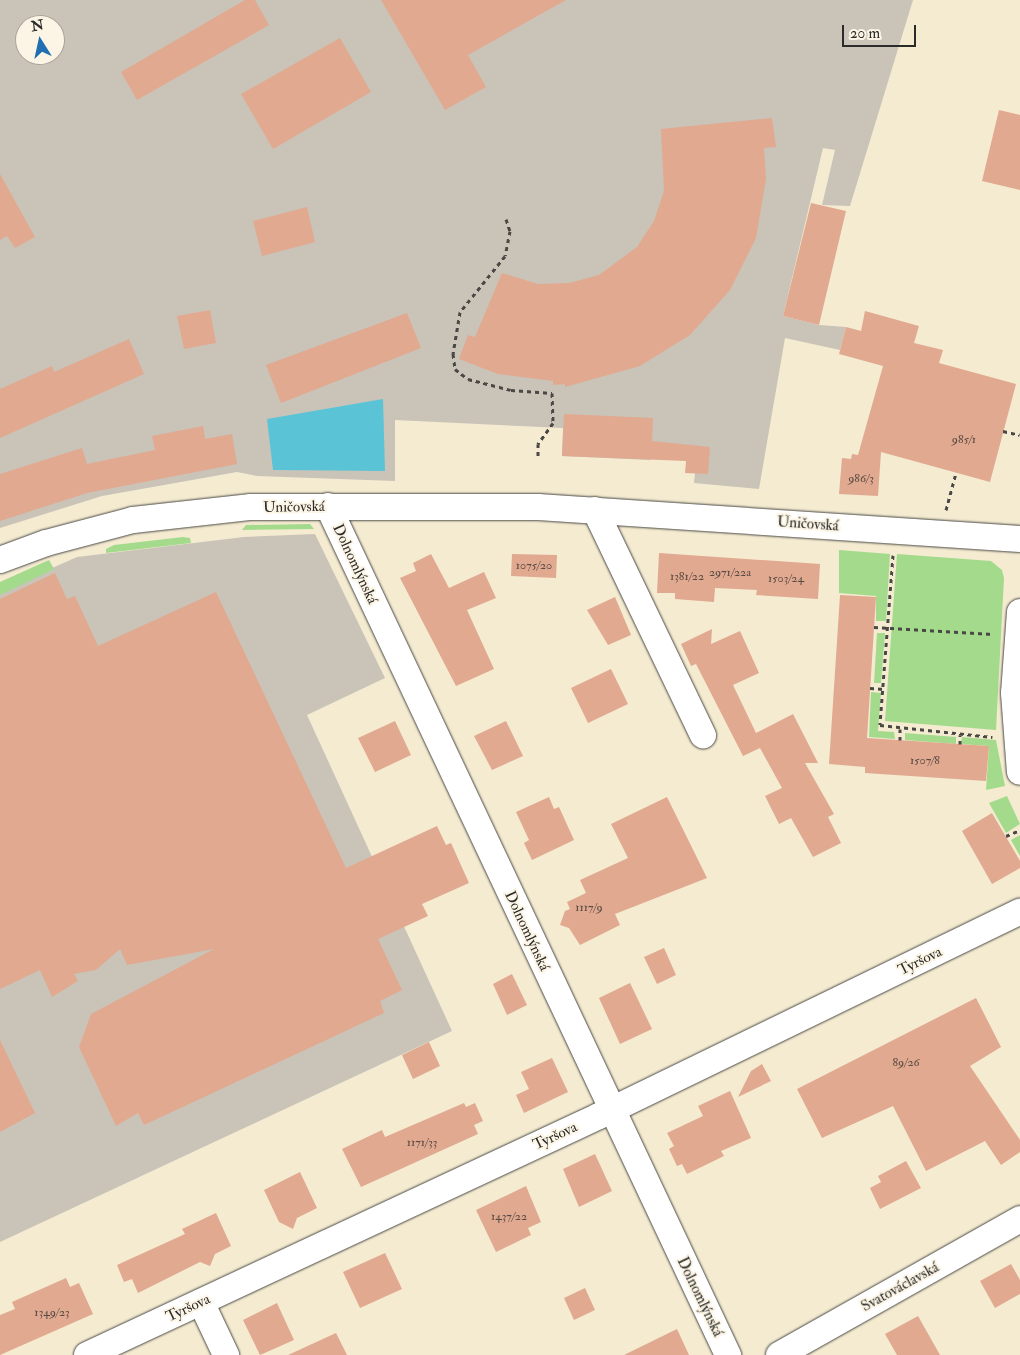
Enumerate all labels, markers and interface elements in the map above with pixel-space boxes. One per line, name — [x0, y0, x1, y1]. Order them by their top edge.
north arrow — [15, 15, 65, 65]
scale bar — [845, 15, 919, 47]
text: N — [30, 16, 45, 35]
text: 20 m — [850, 24, 880, 43]
house number: 985/1 — [952, 433, 976, 447]
house number: 986/3 — [848, 472, 874, 486]
street label: Uničovská — [263, 497, 325, 517]
street label: Uničovská — [777, 513, 839, 535]
street label: Dolnomlýnská — [329, 521, 381, 607]
house number: 1075/20 — [516, 559, 552, 573]
house number: 2971/22a — [709, 566, 751, 580]
house number: 1381/22 — [670, 570, 704, 584]
house number: 1503/24 — [768, 572, 804, 586]
house number: 1507/8 — [910, 754, 940, 768]
street label: Dolnomlýnská — [501, 888, 553, 974]
house number: 1117/9 — [575, 901, 603, 915]
street label: Tyršova — [895, 943, 945, 979]
house number: 89/26 — [892, 1056, 920, 1070]
street label: Tyršova — [530, 1118, 580, 1154]
house number: 1171/33 — [407, 1136, 437, 1150]
house number: 1437/22 — [491, 1210, 527, 1224]
street label: Dolnomlýnská — [673, 1254, 727, 1340]
street label: Svatováclavská — [858, 1258, 942, 1316]
street label: Tyršova — [163, 1290, 213, 1326]
house number: 1349/23 — [34, 1306, 70, 1320]

